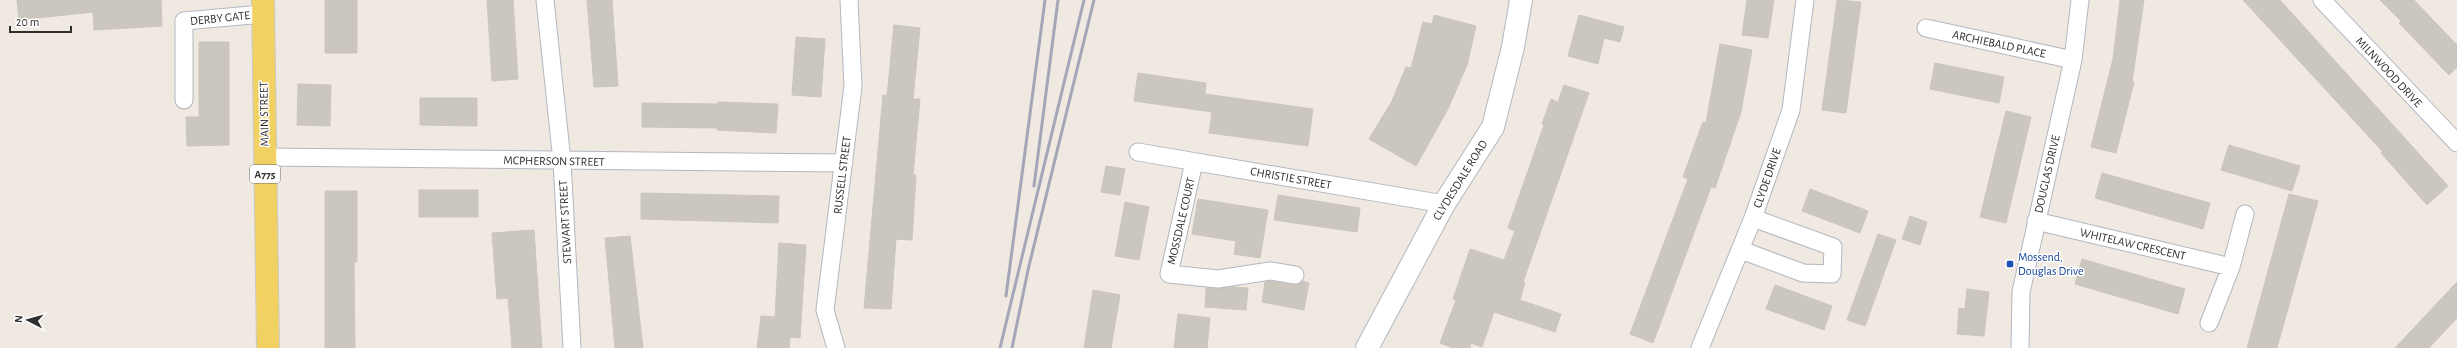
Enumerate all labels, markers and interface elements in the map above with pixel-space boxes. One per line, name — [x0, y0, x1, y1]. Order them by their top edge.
scale bar — [10, 8, 71, 34]
street label: DERBY GATE — [189, 9, 251, 27]
text: 20 m — [16, 16, 39, 28]
street label: ARCHIEBALD PLACE — [1951, 28, 2047, 60]
street label: MILNWOOD DRIVE — [2354, 35, 2425, 110]
street label: MAIN STREET — [257, 81, 271, 147]
street label: DOUGLAS DRIVE — [2032, 134, 2062, 214]
street label: RUSSELL STREET — [831, 135, 853, 215]
street label: CLYDESDALE ROAD — [1431, 138, 1490, 222]
street label: CLYDE DRIVE — [1751, 146, 1783, 209]
street label: MCPHERSON STREET — [503, 154, 605, 168]
road number: A775 — [250, 165, 280, 183]
street label: CHRISTIE STREET — [1250, 165, 1333, 191]
street label: MOSSDALE COURT — [1165, 176, 1197, 266]
street label: STEWART STREET — [557, 180, 573, 264]
street label: WHITELAW CRESCENT — [2079, 226, 2187, 262]
place label: Mossend, Douglas Drive — [2018, 251, 2084, 277]
marker: Mossend, Douglas Drive — [2005, 259, 2015, 269]
north arrow — [8, 300, 48, 340]
text: N — [13, 315, 24, 323]

